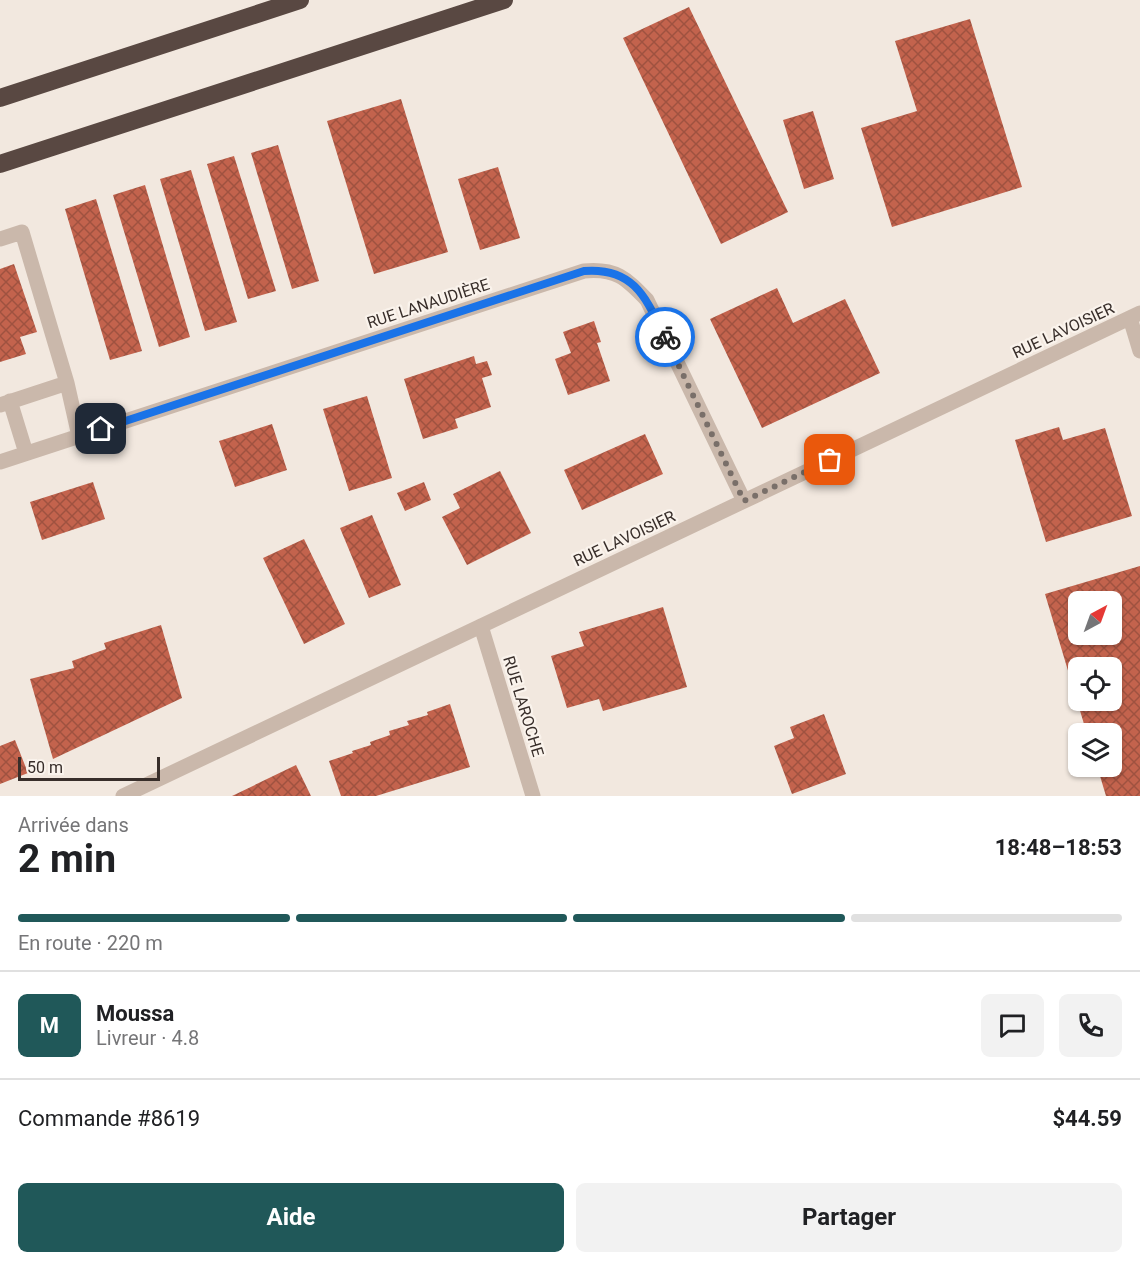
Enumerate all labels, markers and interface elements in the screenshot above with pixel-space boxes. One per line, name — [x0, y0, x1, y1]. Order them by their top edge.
street label: RUE LANAUDIÈRE — [365, 275, 492, 332]
street label: RUE LAVOISIER — [1009, 299, 1117, 362]
courier — [635, 307, 695, 367]
icon: bike — [649, 321, 682, 354]
pin — [75, 403, 126, 454]
icon: home — [84, 412, 117, 445]
pin — [804, 434, 855, 485]
icon: bag — [813, 443, 846, 476]
street label: RUE LAVOISIER — [570, 507, 678, 570]
north arrow — [1068, 591, 1122, 645]
map controls — [1068, 591, 1122, 777]
street label: RUE LAROCHE — [499, 653, 548, 759]
button: locate — [1068, 657, 1122, 711]
button: layers — [1068, 723, 1122, 777]
scale bar — [18, 754, 160, 782]
text: 50 m — [27, 758, 63, 777]
text: Arrivée dans — [18, 813, 129, 837]
text: 18:48–18:53 — [995, 835, 1122, 860]
text: 2 min — [18, 836, 116, 882]
text: En route · 220 m — [18, 931, 163, 955]
button: chat — [981, 994, 1044, 1057]
button: phone — [1059, 994, 1122, 1057]
text: Moussa — [96, 1001, 174, 1026]
text: M — [40, 1013, 59, 1038]
text: Livreur · 4.8 — [96, 1026, 199, 1050]
text: Commande #8619 — [18, 1106, 200, 1131]
text: $44.59 — [1053, 1106, 1122, 1131]
button: Aide — [18, 1183, 564, 1252]
button: Partager — [576, 1183, 1122, 1252]

